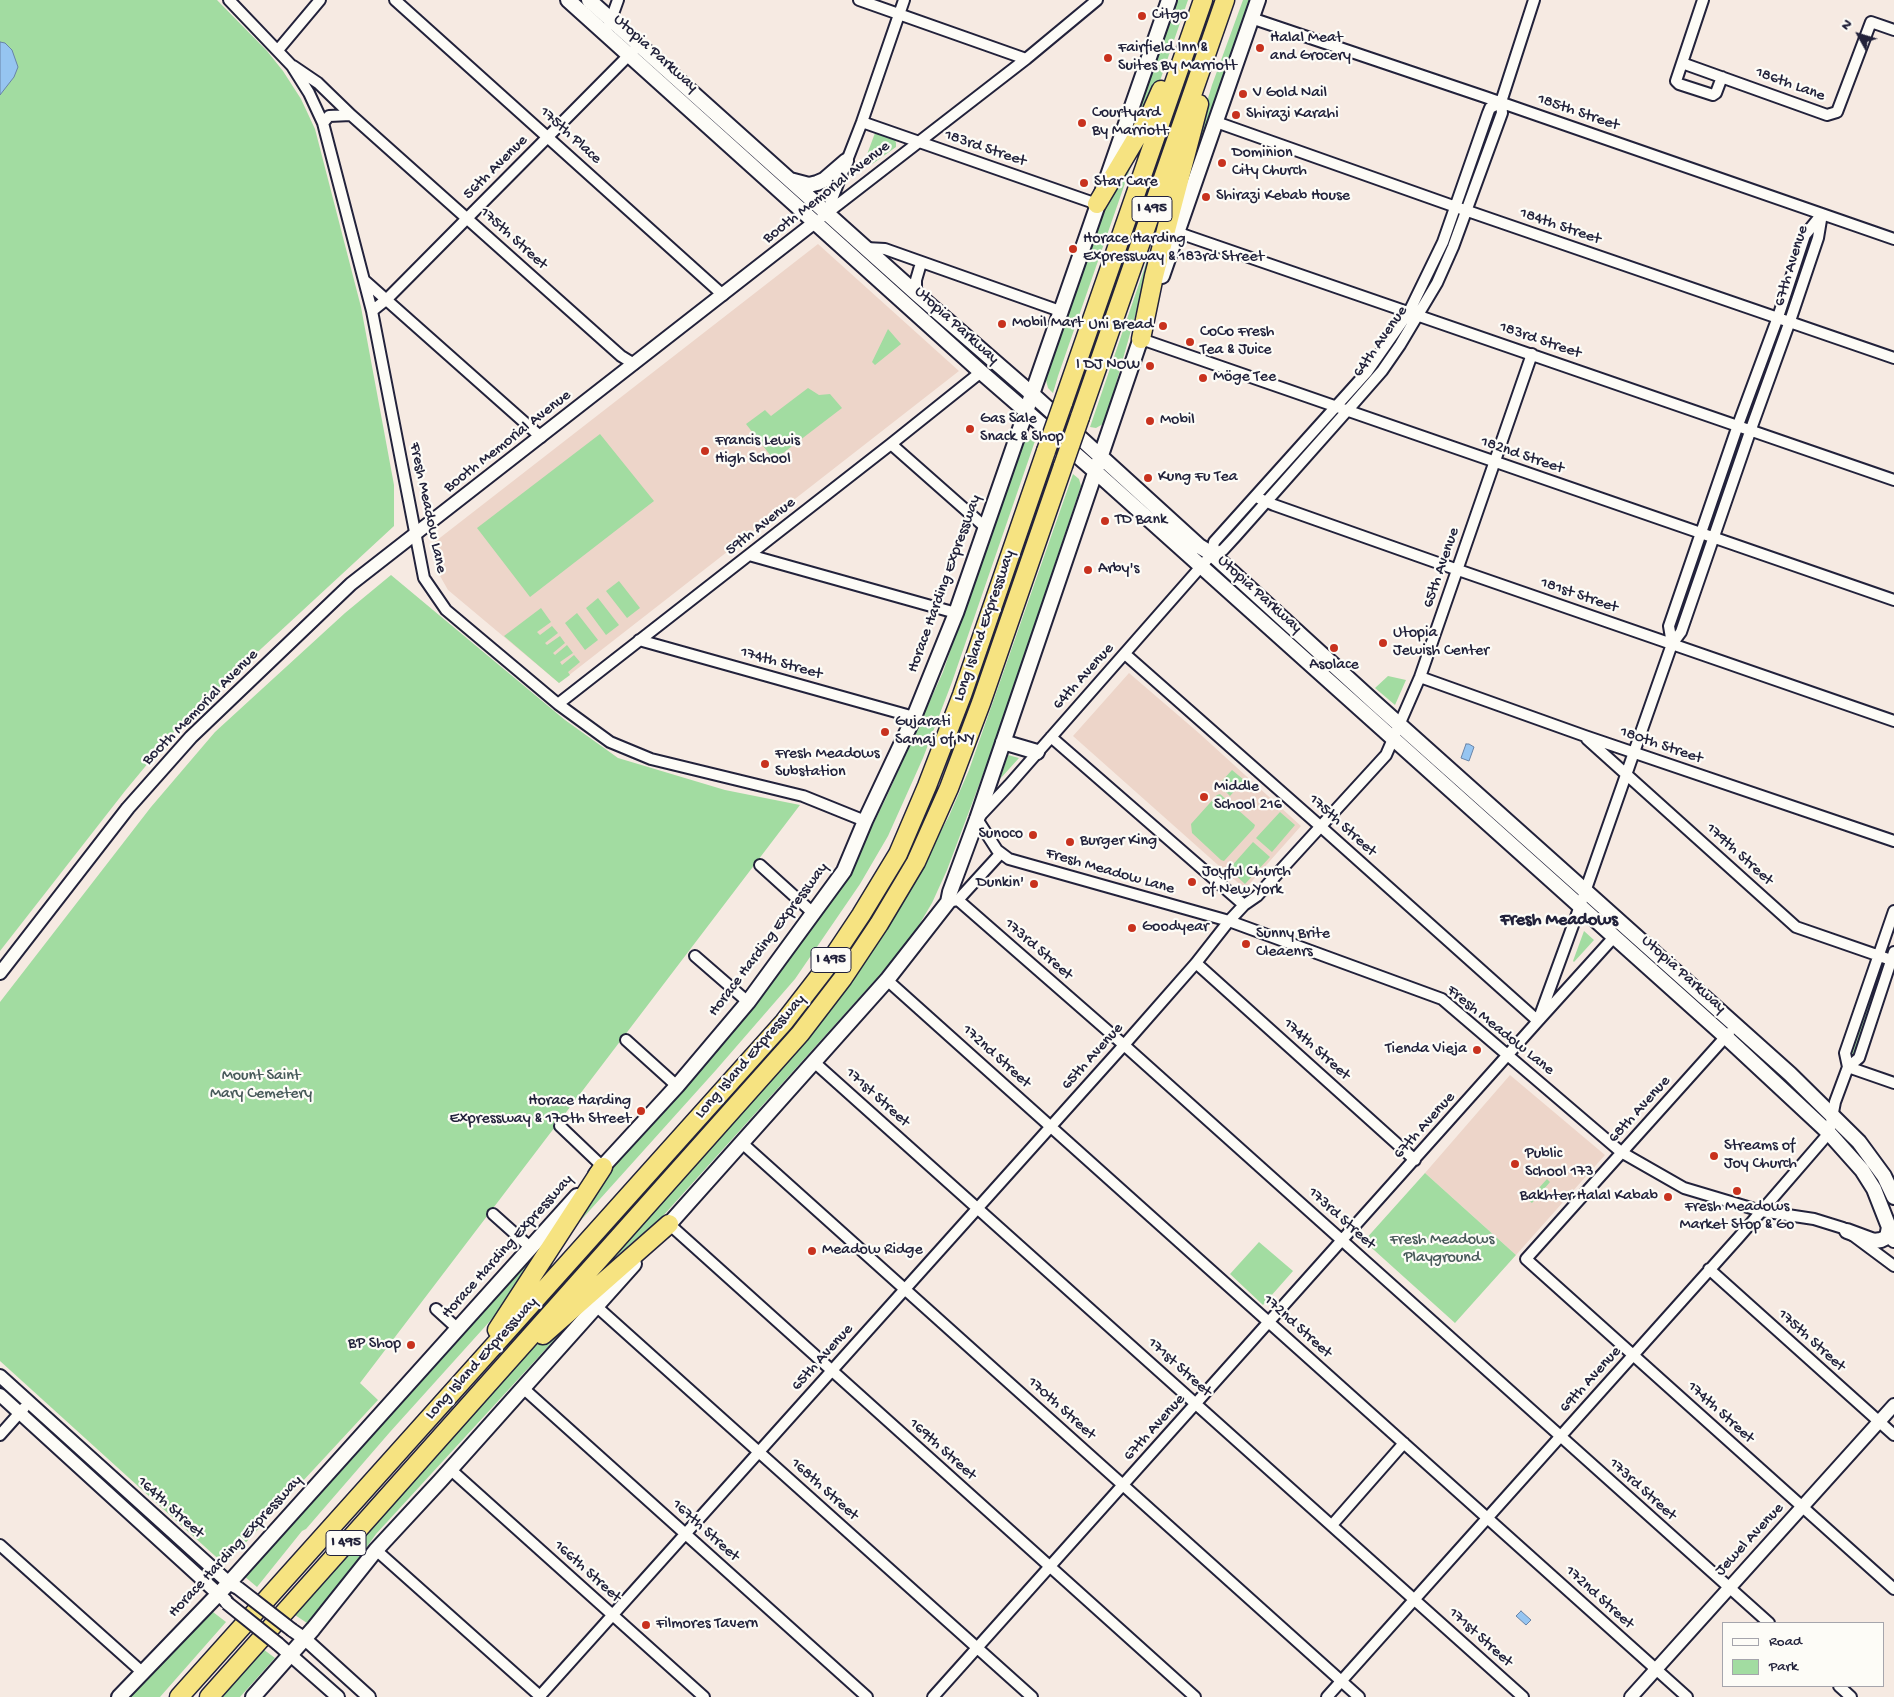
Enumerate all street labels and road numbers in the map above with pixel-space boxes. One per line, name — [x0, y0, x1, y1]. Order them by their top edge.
street label: Utopia Parkway — [609, 11, 701, 97]
street label: 186th Lane — [1752, 64, 1828, 106]
street label: 185th Street — [1535, 90, 1621, 136]
street label: 175th Place — [535, 103, 605, 169]
street label: 183rd Street — [942, 126, 1028, 172]
street label: 56th Avenue — [460, 132, 532, 204]
street label: Booth Memorial Avenue — [760, 137, 894, 249]
road number: I 495 — [1132, 196, 1172, 222]
street label: 175th Street — [475, 204, 551, 274]
street label: 184th Street — [1517, 204, 1603, 250]
street label: 67th Avenue — [1771, 223, 1813, 309]
street label: Utopia Parkway — [910, 283, 1002, 369]
street label: 64th Avenue — [1349, 303, 1413, 381]
street label: 183rd Street — [1497, 318, 1583, 364]
street label: Booth Memorial Avenue — [441, 386, 575, 498]
street label: 182nd Street — [1478, 433, 1566, 479]
street label: Fresh Meadow Lane — [404, 441, 450, 575]
street label: Horace Harding Expressway — [904, 493, 986, 675]
street label: 59th Avenue — [722, 494, 800, 560]
street label: 65th Avenue — [1419, 525, 1465, 611]
street label: Long Island Expressway — [950, 548, 1020, 704]
street label: Utopia Parkway — [1213, 552, 1305, 638]
street label: 181st Street — [1538, 574, 1620, 618]
street label: 64th Avenue — [1049, 640, 1119, 714]
street label: 174th Street — [738, 643, 824, 685]
street label: Booth Memorial Avenue — [139, 646, 263, 770]
street label: 180th Street — [1617, 723, 1705, 769]
street label: 175th Street — [1304, 791, 1380, 861]
street label: 179th Street — [1701, 820, 1777, 890]
street label: Fresh Meadow Lane — [1043, 844, 1177, 900]
street label: Horace Harding Expressway — [705, 859, 833, 1021]
street label: 173rd Street — [1000, 915, 1076, 985]
street label: Utopia Parkway — [1637, 932, 1729, 1018]
road number: I 495 — [811, 948, 851, 972]
street label: Fresh Meadow Lane — [1442, 982, 1558, 1080]
street label: Long Island Expressway — [692, 991, 810, 1123]
street label: 174th Street — [1278, 1015, 1354, 1085]
street label: 65th Avenue — [1058, 1020, 1128, 1094]
street label: 172nd Street — [958, 1021, 1034, 1093]
street label: 171st Street — [841, 1064, 913, 1132]
street label: 68th Avenue — [1605, 1072, 1675, 1148]
street label: 67th Avenue — [1390, 1089, 1460, 1163]
street label: Horace Harding Expressway — [438, 1171, 578, 1323]
street label: 173rd Street — [1303, 1184, 1379, 1254]
street label: 172nd Street — [1259, 1291, 1335, 1363]
street label: Long Island Expressway — [422, 1294, 542, 1424]
street label: 175th Street — [1773, 1306, 1849, 1376]
street label: 65th Avenue — [788, 1321, 858, 1395]
street label: 171st Street — [1143, 1334, 1215, 1402]
street label: 69th Avenue — [1556, 1343, 1626, 1417]
street label: 170th Street — [1023, 1373, 1099, 1445]
street label: 174th Street — [1682, 1378, 1758, 1448]
street label: 67th Avenue — [1120, 1391, 1190, 1465]
street label: 169th Street — [904, 1415, 980, 1485]
street label: 168th Street — [786, 1454, 862, 1526]
street label: 173rd Street — [1604, 1455, 1680, 1525]
street label: Horace Harding Expressway — [165, 1472, 307, 1622]
street label: 164th Street — [132, 1473, 208, 1543]
street label: 167th Street — [667, 1496, 743, 1566]
street label: Jewel Avenue — [1711, 1500, 1789, 1580]
road number: I 495 — [326, 1530, 366, 1556]
street label: 166th Street — [549, 1537, 625, 1607]
street label: 172nd Street — [1561, 1562, 1637, 1634]
street label: 171st Street — [1444, 1604, 1516, 1672]

